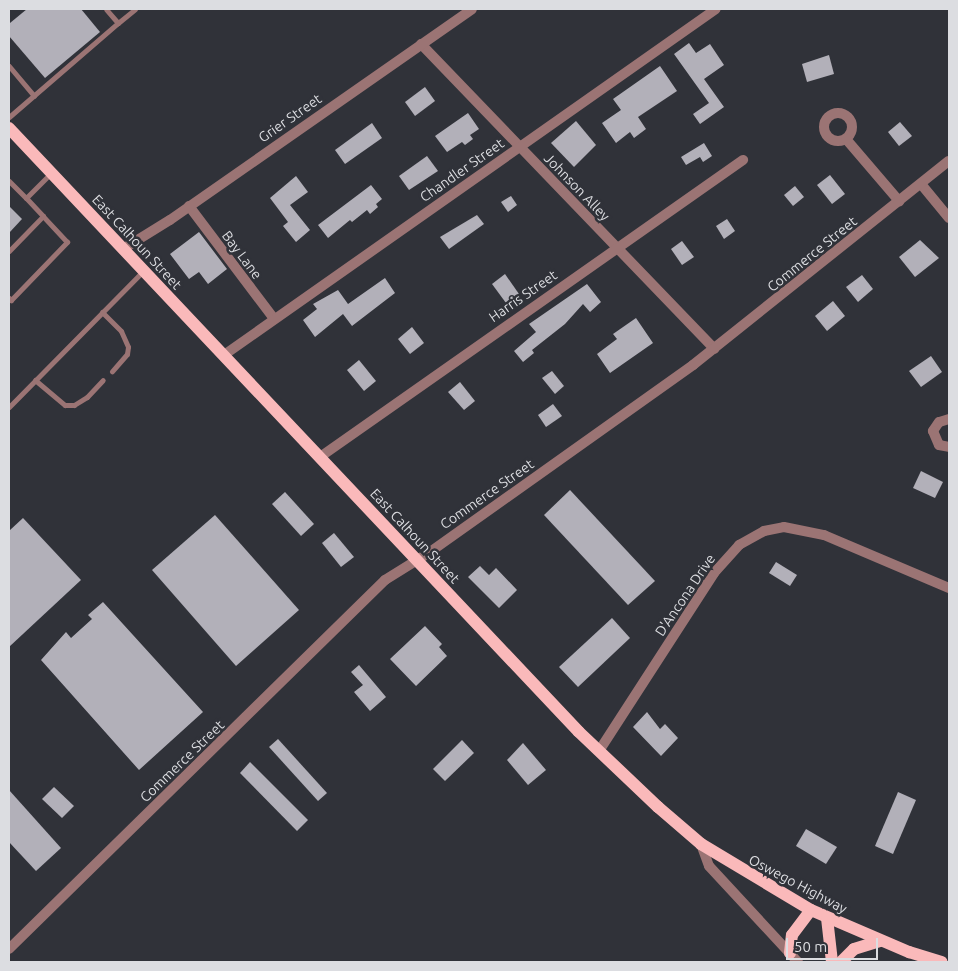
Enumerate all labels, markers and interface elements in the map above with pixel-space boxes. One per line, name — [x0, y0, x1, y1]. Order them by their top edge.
street label: Grier Street — [255, 90, 325, 146]
street label: Chandler Street — [417, 135, 507, 205]
street label: Johnson Alley — [541, 150, 613, 224]
street label: East Calhoun Street — [89, 191, 185, 293]
street label: Commerce Street — [764, 213, 860, 295]
street label: Bay Lane — [218, 228, 266, 282]
street label: Harris Street — [486, 266, 560, 326]
street label: Commerce Street — [437, 455, 537, 533]
street label: East Calhoun Street — [367, 485, 463, 587]
street label: D'Ancona Drive — [651, 551, 719, 639]
street label: Commerce Street — [136, 717, 228, 805]
street label: Oswego Highway — [746, 851, 850, 917]
scale bar — [788, 928, 880, 960]
text: 50 m — [794, 938, 827, 955]

